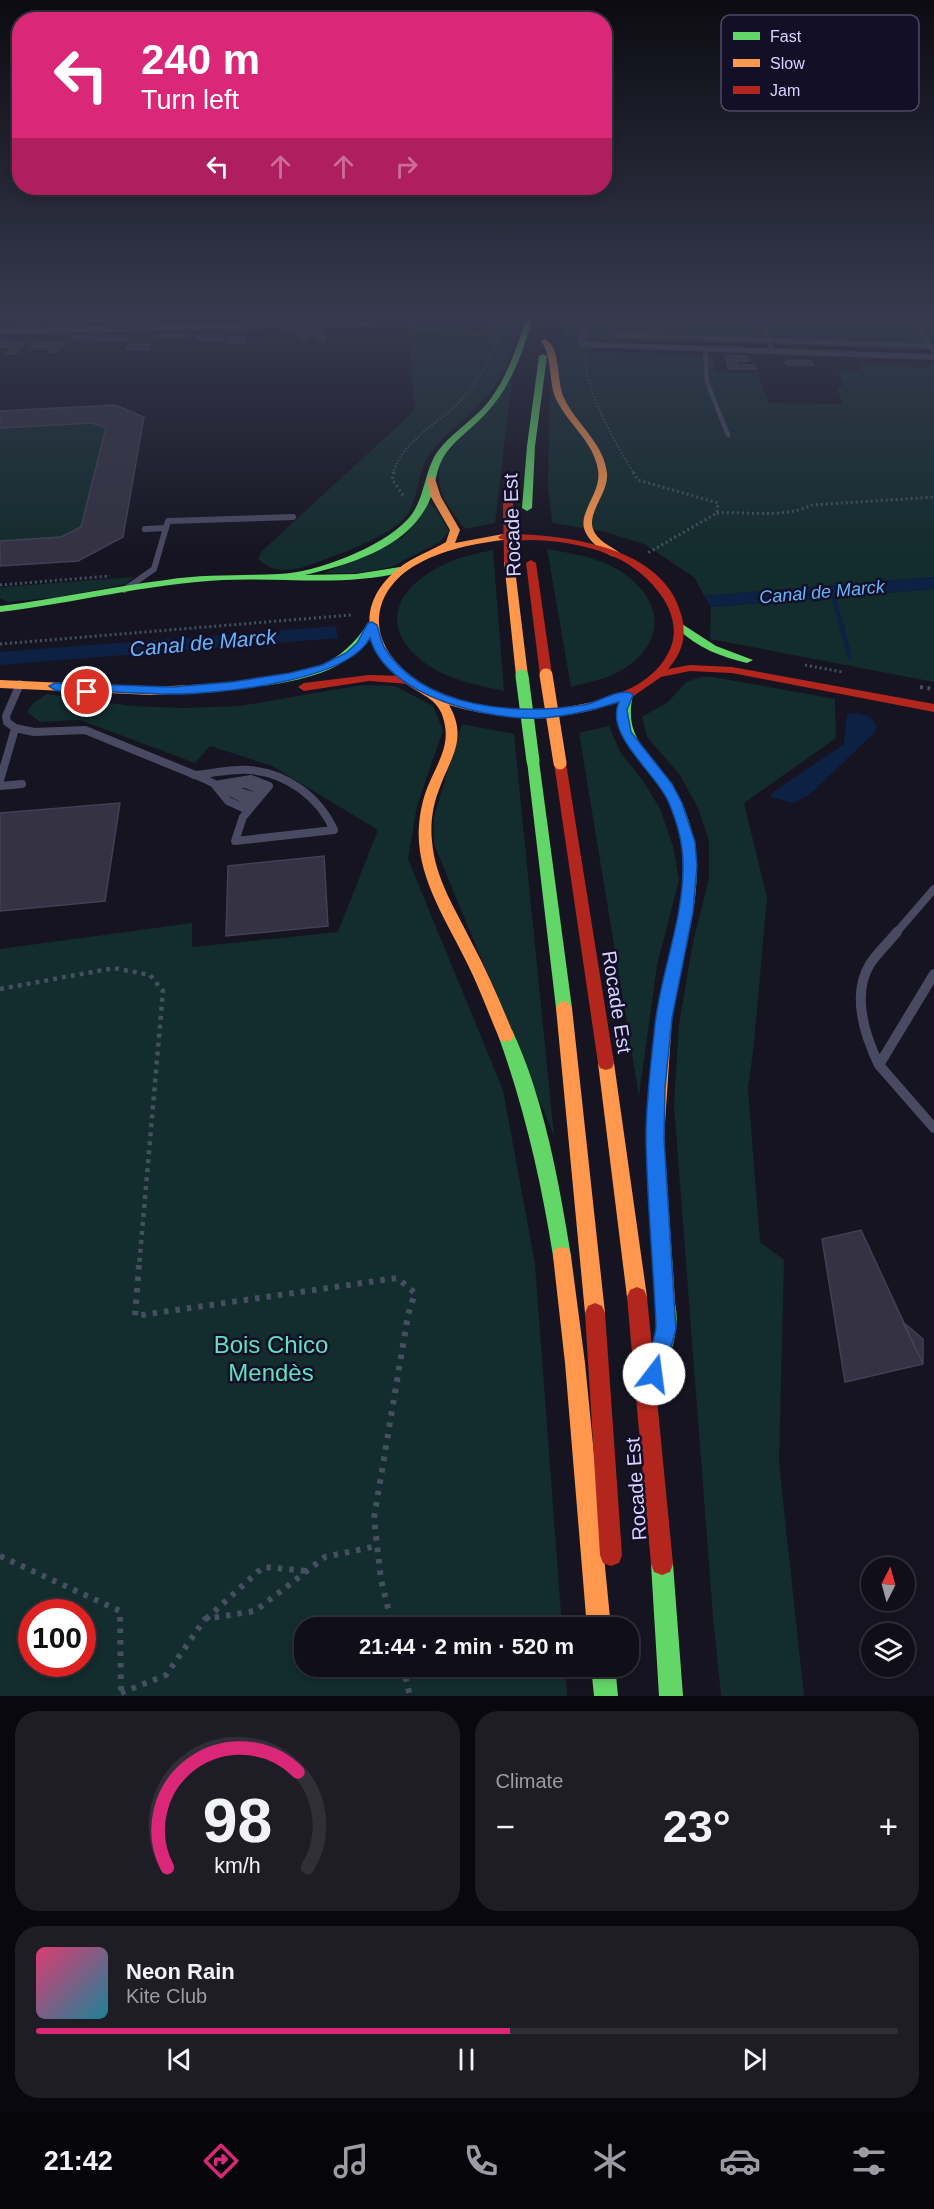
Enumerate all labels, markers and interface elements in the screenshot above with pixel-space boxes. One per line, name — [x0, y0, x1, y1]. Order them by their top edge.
legend — [721, 15, 919, 111]
text: Fast — [770, 28, 802, 45]
icon: left — [42, 36, 120, 114]
text: 240 m — [141, 36, 260, 83]
text: Slow — [770, 55, 805, 72]
text: Jam — [770, 82, 800, 99]
text: Turn left — [141, 85, 239, 115]
icon: left — [201, 150, 234, 183]
icon: ahead — [264, 150, 297, 183]
icon: ahead — [327, 150, 360, 183]
icon: right — [390, 150, 423, 183]
street label: Rocade Est — [499, 473, 525, 577]
water label: Canal de Marck — [758, 576, 887, 607]
water label: Canal de Marck — [129, 625, 279, 660]
pin — [61, 666, 112, 717]
icon: arrive — [70, 675, 103, 708]
street label: Rocade Est — [598, 949, 636, 1055]
park label: Bois Chico Mendès — [214, 1331, 328, 1386]
position arrow — [622, 1342, 686, 1406]
street label: Rocade Est — [621, 1436, 651, 1541]
north arrow — [861, 1557, 915, 1611]
map controls — [861, 1557, 915, 1677]
speed limit sign: 100 — [18, 1599, 96, 1677]
button: layers — [861, 1623, 915, 1677]
text: 21:44 · 2 min · 520 m — [359, 1634, 574, 1659]
text: Climate — [496, 1770, 563, 1792]
text: 98 — [203, 1786, 272, 1855]
text: 23° — [663, 1801, 731, 1852]
text: − — [496, 1808, 515, 1845]
text: + — [879, 1808, 898, 1845]
text: km/h — [214, 1854, 260, 1878]
text: Neon Rain — [126, 1959, 235, 1984]
text: Kite Club — [126, 1985, 207, 2007]
icon: previous — [163, 2043, 196, 2076]
icon: pause — [450, 2043, 483, 2076]
icon: next — [738, 2043, 771, 2076]
icon: directions — [200, 2140, 242, 2182]
icon: music — [330, 2140, 372, 2182]
icon: phone — [460, 2140, 502, 2182]
icon: climate — [589, 2140, 631, 2182]
icon: car — [719, 2140, 761, 2182]
icon: filters — [848, 2140, 890, 2182]
text: 21:42 — [44, 2146, 113, 2176]

